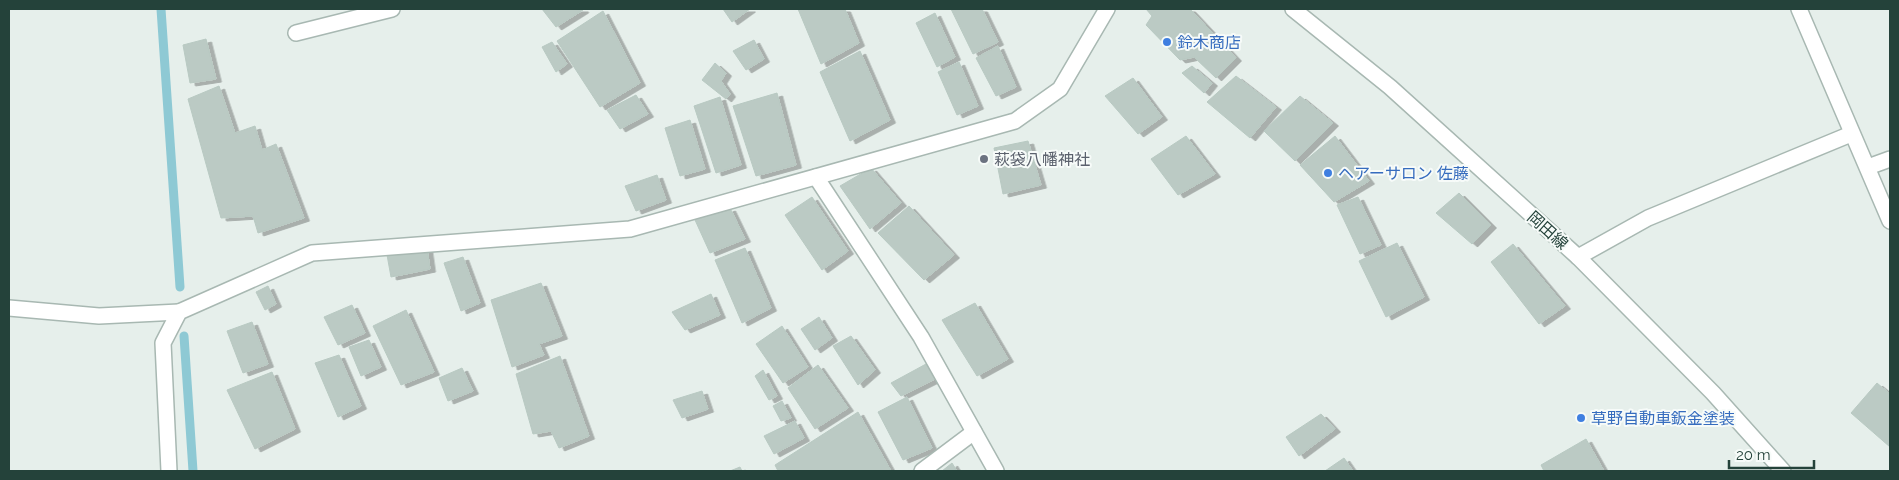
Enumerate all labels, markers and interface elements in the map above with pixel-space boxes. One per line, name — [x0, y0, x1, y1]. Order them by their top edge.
place label: 鈴木商店 — [1177, 33, 1241, 52]
marker: 鈴木商店 — [1161, 36, 1173, 48]
place label: 萩袋八幡神社 — [994, 150, 1090, 169]
marker: 萩袋八幡神社 — [978, 153, 990, 165]
place label: ヘアーサロン 佐藤 — [1338, 164, 1469, 183]
marker: ヘアーサロン 佐藤 — [1322, 167, 1334, 179]
street label: 岡田線 — [1523, 207, 1572, 253]
place label: 草野自動車鈑金塗装 — [1591, 409, 1735, 428]
marker: 草野自動車鈑金塗装 — [1575, 412, 1587, 424]
scale bar — [1729, 438, 1814, 470]
text: 20 m — [1736, 446, 1771, 464]

